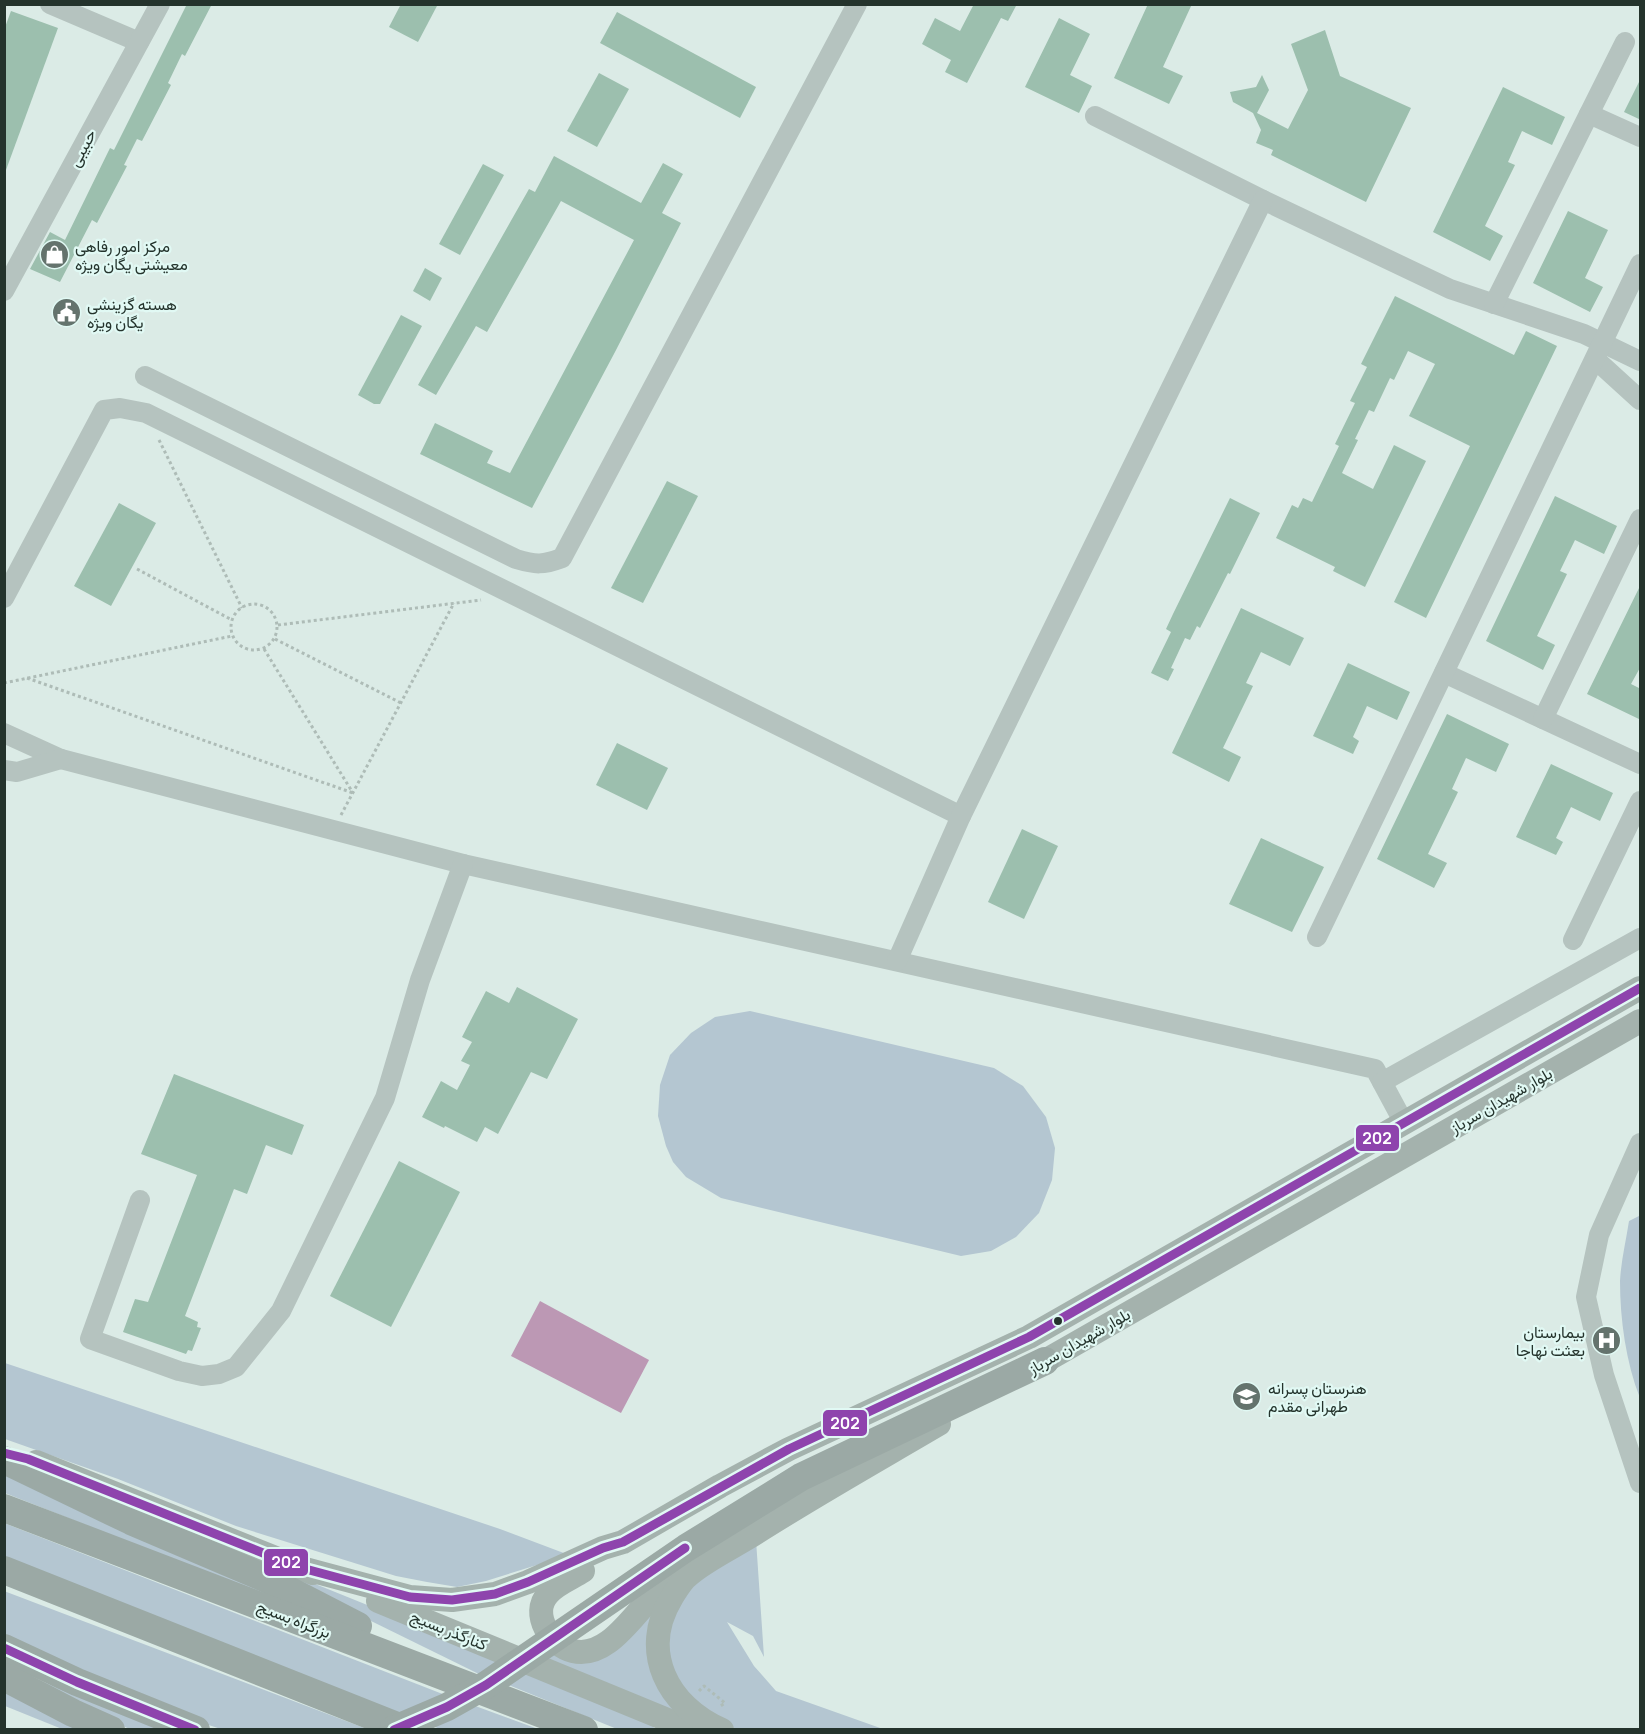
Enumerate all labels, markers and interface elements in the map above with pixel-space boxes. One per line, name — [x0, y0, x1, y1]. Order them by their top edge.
street label: حبیبی — [63, 125, 101, 171]
place label: مرکز امور رفاهی معیشتی یگان ویژه — [75, 235, 188, 275]
shop icon: مرکز امور رفاهی معیشتی یگان ویژه — [38, 239, 70, 271]
place label: هسته گزینشی یگان ویژه — [87, 293, 177, 333]
public building icon: هسته گزینشی یگان ویژه — [50, 297, 82, 329]
street label: بلوار شهیدان سرباز — [1445, 1062, 1556, 1139]
line badge: 202 — [1355, 1124, 1400, 1152]
text: 202 — [1362, 1127, 1392, 1149]
street label: بلوار شهیدان سرباز — [1023, 1303, 1134, 1380]
unlabelled marker — [1052, 1315, 1064, 1327]
place label: بیمارستان بعثت نهاجا — [1516, 1321, 1585, 1361]
hospital icon: بیمارستان بعثت نهاجا — [1590, 1325, 1622, 1357]
place label: هنرستان پسرانه طهرانی مقدم — [1268, 1377, 1367, 1417]
school or university icon: هنرستان پسرانه طهرانی مقدم — [1231, 1381, 1263, 1413]
line badge: 202 — [822, 1409, 868, 1437]
text: 202 — [830, 1412, 860, 1434]
line badge: 202 — [263, 1548, 309, 1577]
text: 202 — [271, 1551, 301, 1573]
street label: بزرگراه بسیج — [254, 1595, 334, 1644]
street label: کنارگذر بسیج — [407, 1605, 491, 1656]

